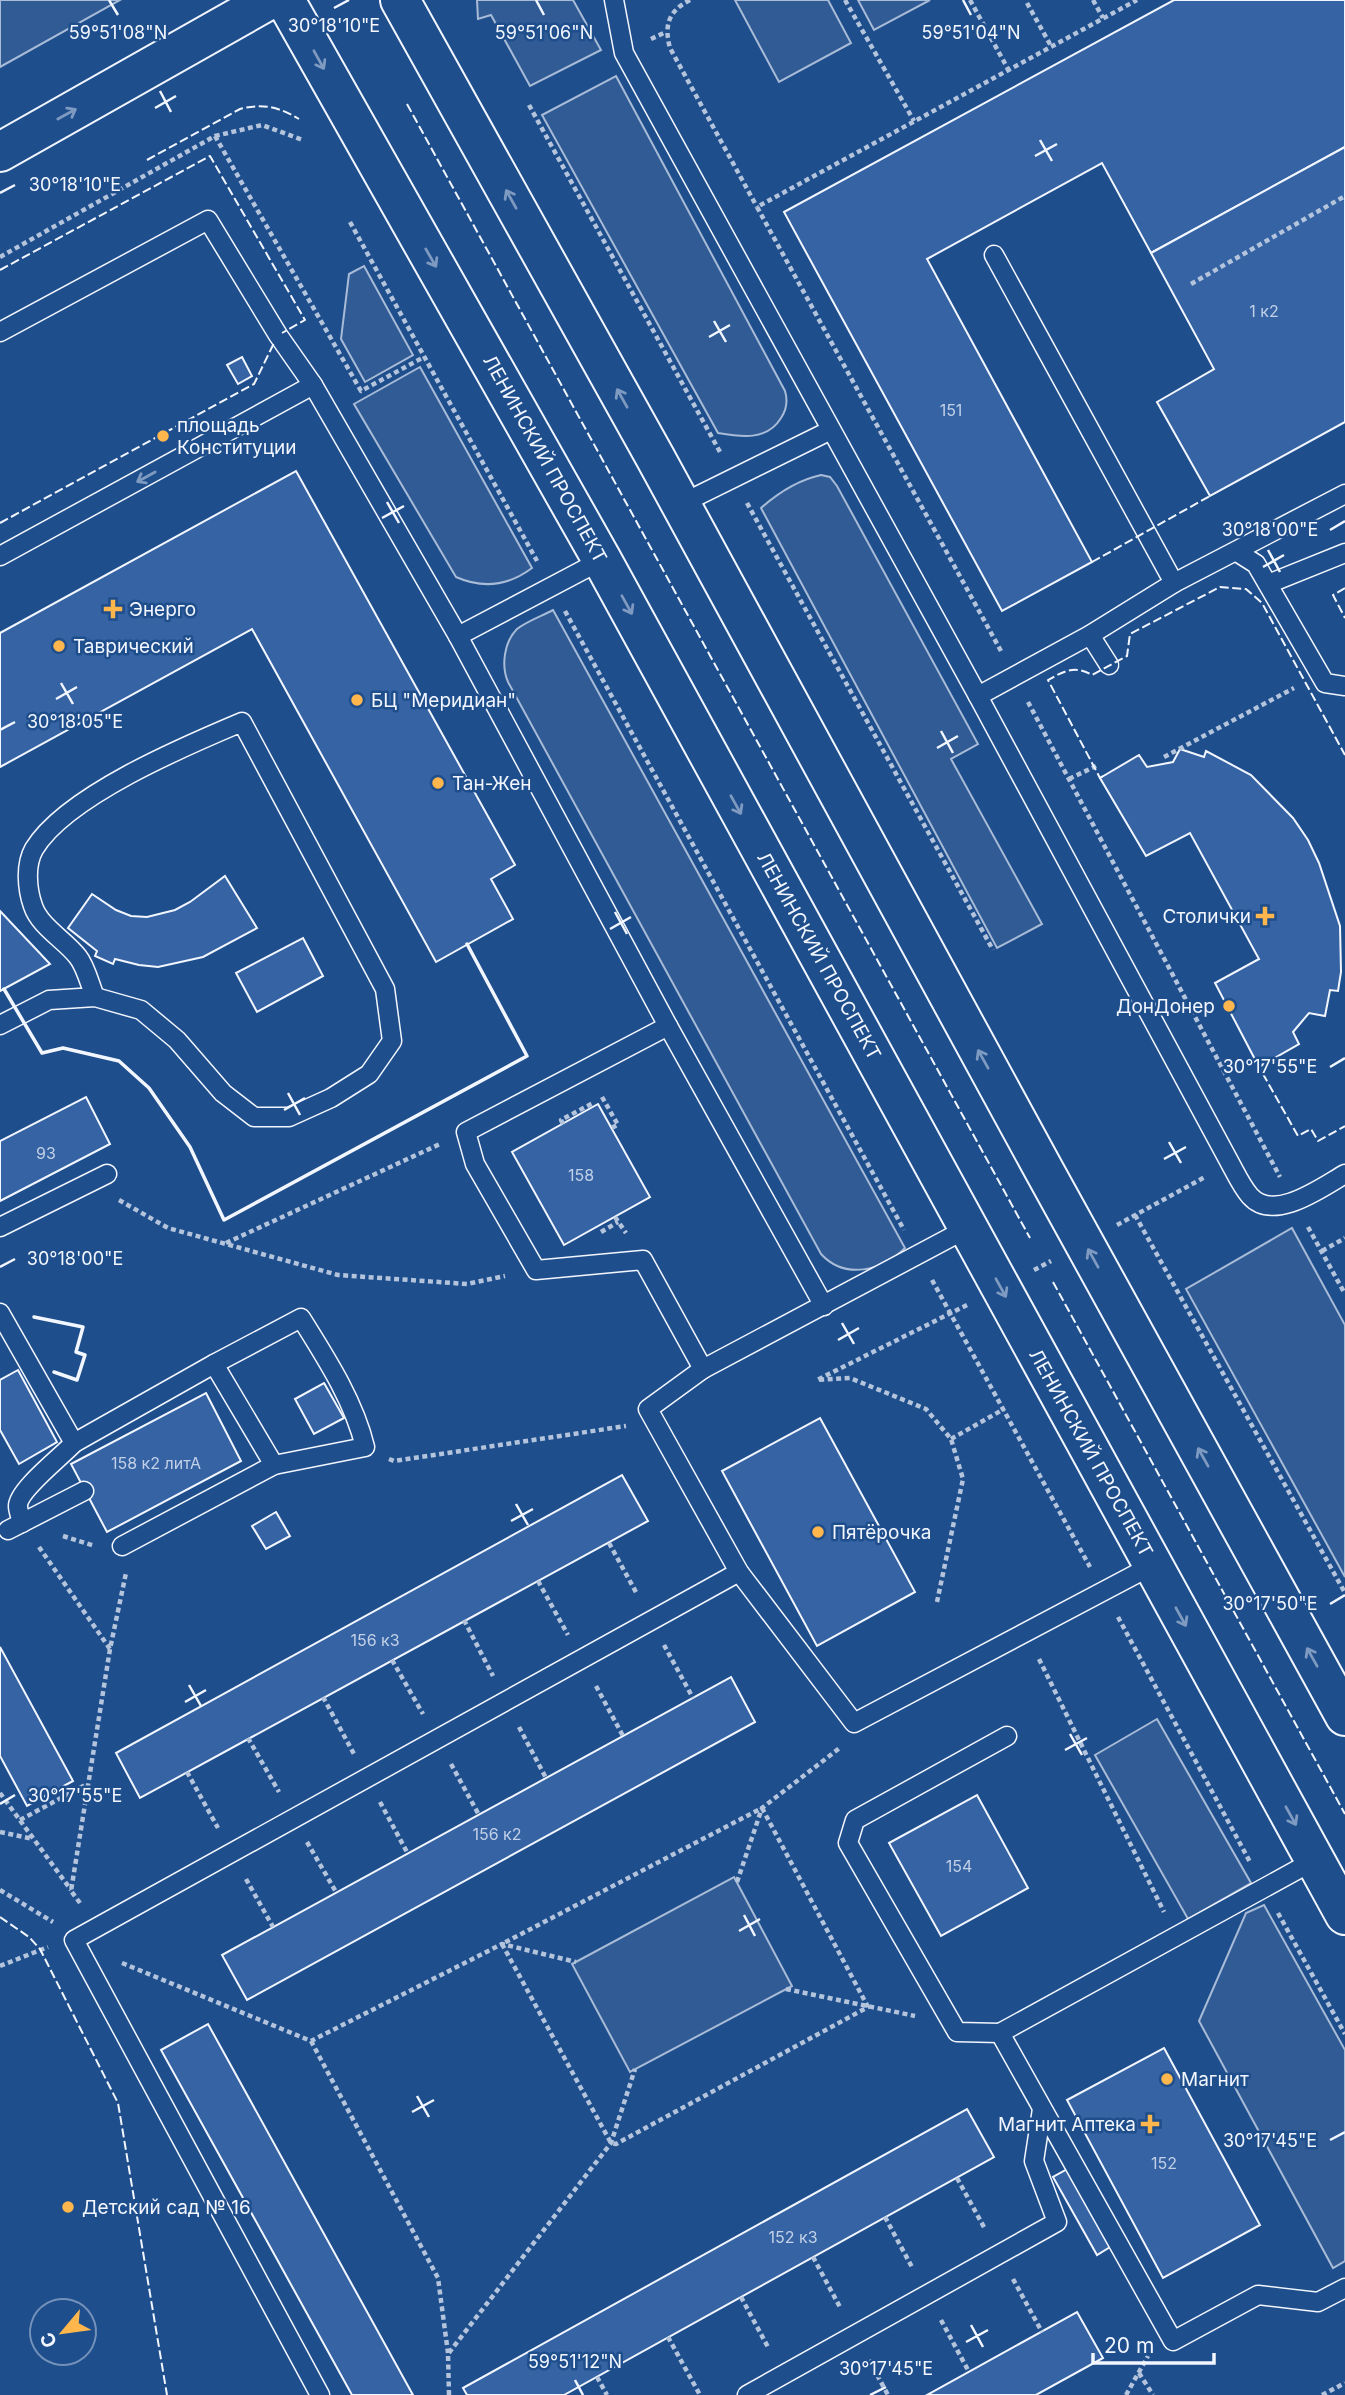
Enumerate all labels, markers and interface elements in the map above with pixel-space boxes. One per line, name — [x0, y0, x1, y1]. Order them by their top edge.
text: 30°18'10"E — [288, 15, 380, 36]
text: 59°51'08"N — [69, 22, 167, 43]
text: 59°51'06"N — [495, 22, 593, 43]
text: 59°51'04"N — [922, 22, 1020, 43]
one-way arrow — [312, 49, 326, 69]
one-way arrow — [57, 107, 77, 121]
text: 30°18'10"E — [29, 174, 121, 195]
one-way arrow — [504, 189, 517, 210]
one-way arrow — [424, 247, 438, 267]
house number: 1 к2 — [1249, 301, 1279, 321]
street label: ЛЕНИНСКИЙ ПРОСПЕКТ — [478, 351, 613, 567]
one-way arrow — [615, 388, 629, 408]
house number: 151 — [940, 400, 962, 420]
place label: площадь Конституции — [177, 414, 297, 459]
marker: площадь Конституции — [155, 428, 171, 444]
one-way arrow — [136, 470, 156, 484]
text: 30°18'00"E — [1222, 519, 1318, 540]
one-way arrow — [620, 594, 634, 615]
place label: Энерго — [129, 598, 196, 621]
marker: Энерго — [103, 599, 123, 619]
place label: Таврический — [73, 635, 194, 658]
marker: Таврический — [51, 638, 67, 654]
place label: БЦ "Меридиан" — [371, 689, 516, 712]
marker: БЦ "Меридиан" — [349, 692, 365, 708]
text: 30°18'05"E — [27, 711, 123, 732]
place label: Тан-Жен — [452, 772, 531, 795]
marker: Тан-Жен — [430, 775, 446, 791]
one-way arrow — [729, 794, 743, 814]
street label: ЛЕНИНСКИЙ ПРОСПЕКТ — [752, 848, 887, 1064]
place label: Столички — [1163, 905, 1251, 928]
marker: Столички — [1257, 908, 1273, 924]
place label: ДонДонер — [1116, 995, 1215, 1018]
marker: ДонДонер — [1221, 998, 1237, 1014]
one-way arrow — [976, 1049, 990, 1069]
text: 30°17'55"E — [1223, 1056, 1317, 1077]
house number: 93 — [36, 1143, 56, 1163]
house number: 158 — [568, 1165, 594, 1185]
text: 30°18'00"E — [27, 1248, 123, 1269]
one-way arrow — [1086, 1248, 1099, 1269]
one-way arrow — [994, 1278, 1008, 1298]
street label: ЛЕНИНСКИЙ ПРОСПЕКТ — [1024, 1345, 1159, 1561]
one-way arrow — [1195, 1447, 1209, 1468]
house number: 158 к2 литА — [111, 1453, 201, 1473]
place label: Пятёрочка — [832, 1521, 931, 1544]
marker: Пятёрочка — [810, 1524, 826, 1540]
text: 30°17'50"E — [1222, 1593, 1318, 1614]
one-way arrow — [1174, 1606, 1188, 1626]
house number: 156 к3 — [350, 1630, 400, 1650]
one-way arrow — [1305, 1647, 1319, 1667]
text: 30°17'55"E — [28, 1785, 122, 1806]
one-way arrow — [1285, 1805, 1298, 1826]
house number: 156 к2 — [472, 1824, 522, 1844]
house number: 154 — [946, 1856, 972, 1876]
place label: Магнит — [1181, 2068, 1249, 2091]
marker: Магнит — [1159, 2071, 1175, 2087]
place label: Магнит Аптека — [998, 2113, 1136, 2136]
marker: Магнит Аптека — [1142, 2116, 1158, 2132]
text: 30°17'45"E — [1223, 2130, 1317, 2151]
house number: 152 — [1151, 2153, 1177, 2173]
place label: Детский сад № 16 — [82, 2196, 251, 2219]
marker: Детский сад № 16 — [60, 2199, 76, 2215]
house number: 152 к3 — [768, 2227, 818, 2247]
north arrow — [28, 2297, 98, 2367]
scale bar — [1093, 2322, 1214, 2366]
text: С — [35, 2328, 62, 2352]
text: 20 m — [1104, 2333, 1154, 2358]
text: 59°51'12"N — [528, 2351, 622, 2372]
text: 30°17'45"E — [839, 2358, 933, 2379]

